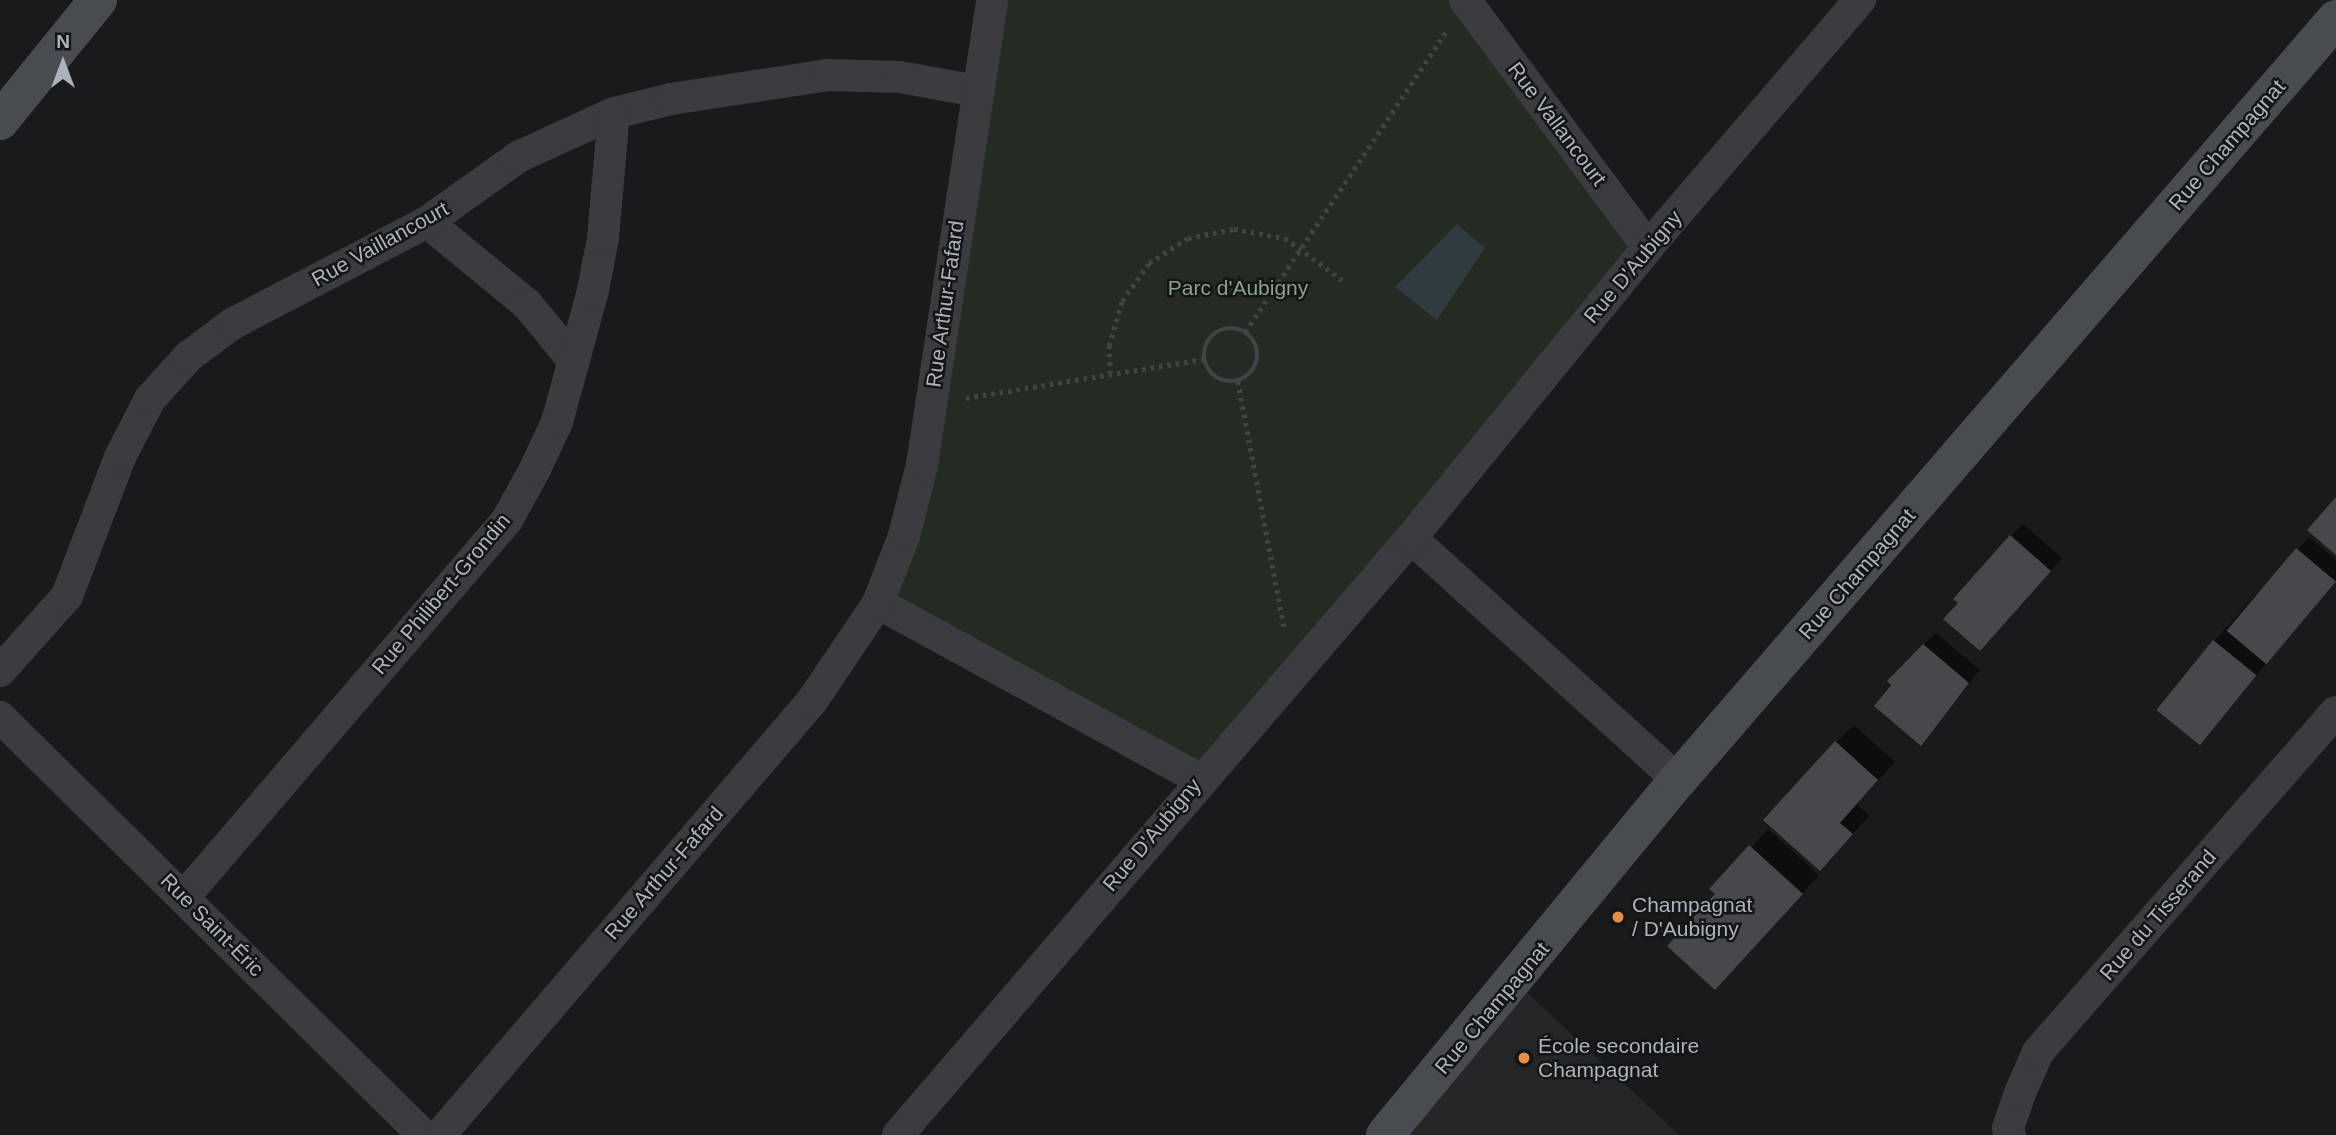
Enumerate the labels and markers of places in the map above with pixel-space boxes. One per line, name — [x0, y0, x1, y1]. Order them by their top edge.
place label: Champagnat / D'Aubigny — [1632, 892, 1752, 942]
marker: Champagnat / D'Aubigny — [1610, 909, 1626, 925]
place label: École secondaire Champagnat — [1538, 1033, 1699, 1083]
marker: École secondaire Champagnat — [1516, 1050, 1532, 1066]

